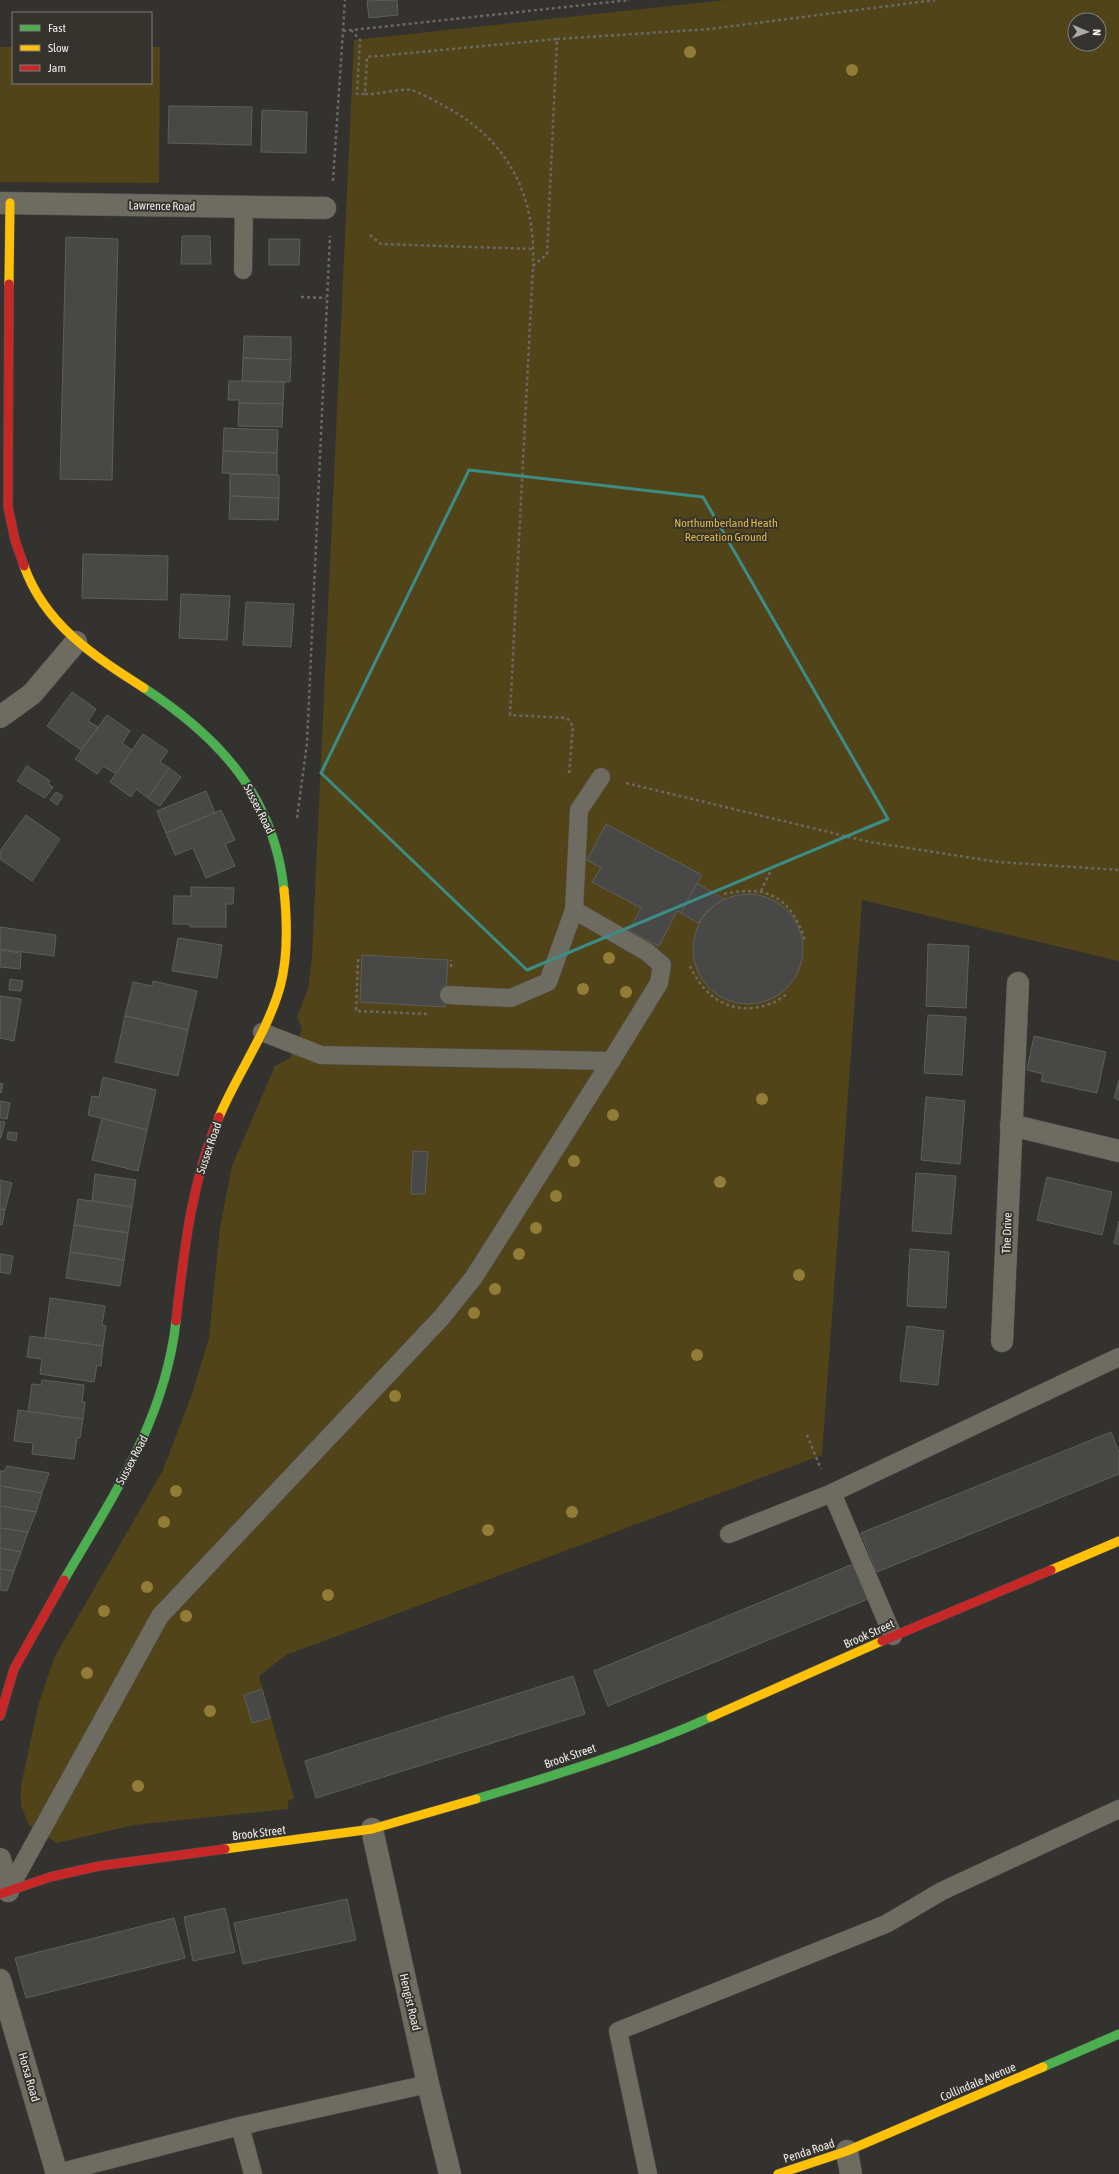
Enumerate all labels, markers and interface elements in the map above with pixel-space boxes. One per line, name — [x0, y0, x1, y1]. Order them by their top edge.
legend — [12, 12, 152, 84]
north arrow — [1067, 12, 1107, 52]
text: Fast — [48, 21, 66, 35]
text: N — [1091, 29, 1103, 36]
text: Slow — [48, 41, 69, 55]
text: Jam — [48, 61, 66, 75]
street label: Lawrence Road — [129, 198, 195, 214]
park label: Northumberland Heath Recreation Ground — [674, 516, 778, 544]
street label: Sussex Road — [240, 782, 278, 836]
street label: Sussex Road — [194, 1120, 224, 1176]
street label: The Drive — [999, 1212, 1015, 1254]
street label: Sussex Road — [113, 1433, 151, 1487]
street label: Brook Street — [842, 1616, 897, 1651]
street label: Brook Street — [542, 1740, 598, 1771]
street label: Brook Street — [231, 1823, 287, 1843]
street label: Hengist Road — [397, 1972, 423, 2032]
street label: Horsa Road — [15, 2051, 43, 2103]
street label: Collindale Avenue — [938, 2060, 1018, 2104]
street label: Penda Road — [782, 2136, 836, 2166]

